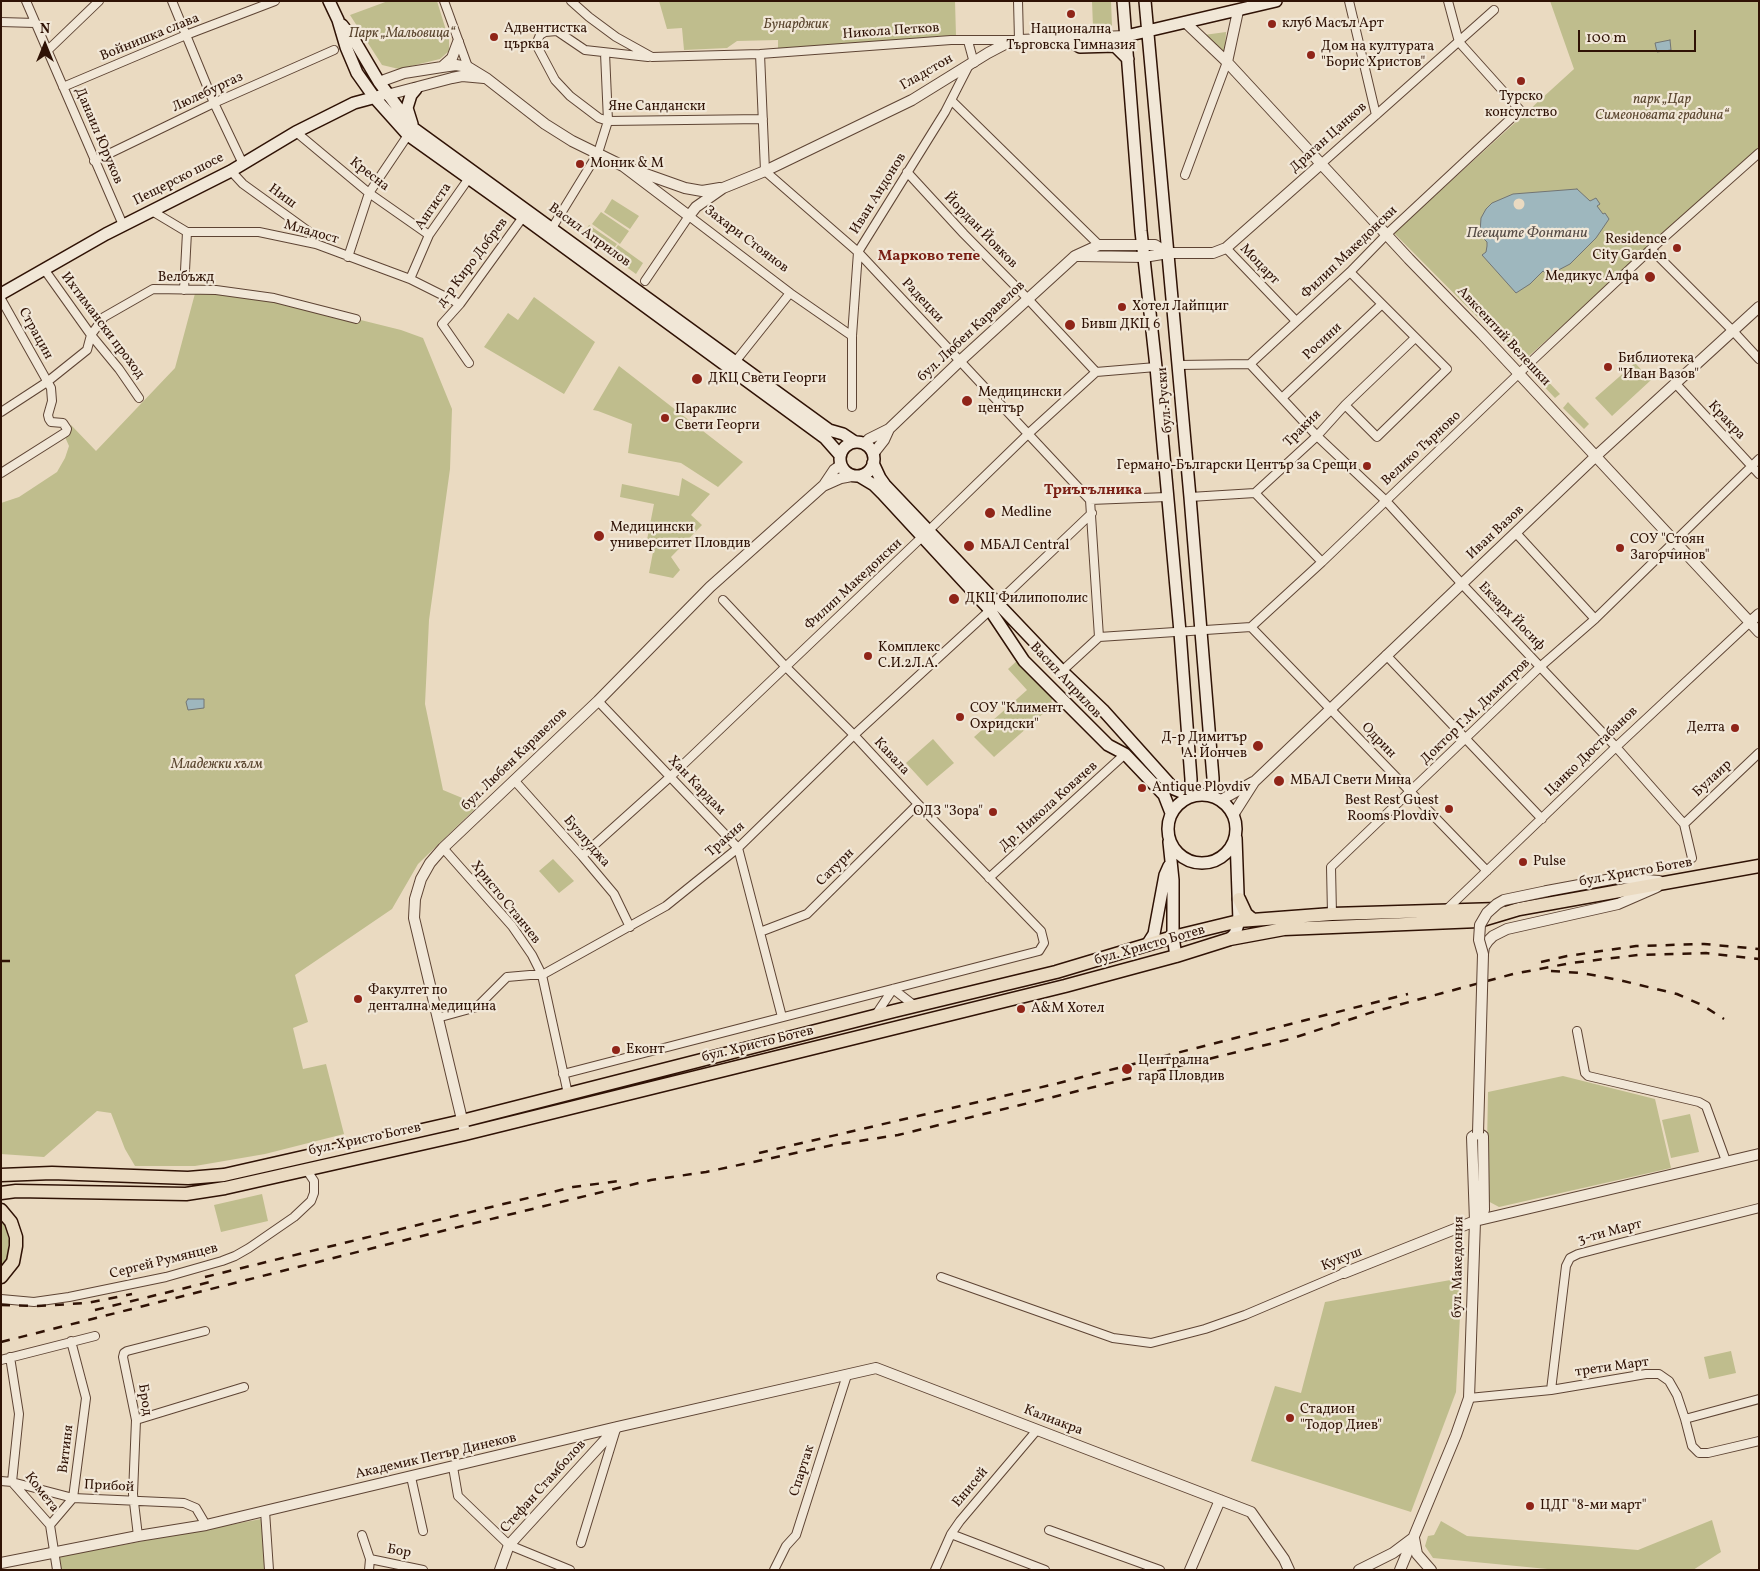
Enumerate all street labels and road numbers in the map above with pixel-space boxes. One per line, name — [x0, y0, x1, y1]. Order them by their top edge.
street label: Войнишка слава — [98, 10, 202, 66]
street label: Никола Петков — [842, 20, 940, 44]
street label: Гладстон — [897, 51, 957, 95]
street label: Люлебургаз — [170, 69, 246, 117]
street label: Данаил Юруков — [70, 85, 126, 187]
street label: Яне Сандански — [608, 99, 706, 115]
street label: Драган Цанков — [1287, 99, 1371, 177]
street label: Пещерско шосе — [131, 150, 227, 210]
street label: Иван Андонов — [847, 150, 911, 238]
street label: Кресна — [346, 154, 392, 196]
street label: Ангиста — [412, 180, 456, 234]
street label: Ниш — [265, 181, 299, 213]
street label: Йордан Йовков — [940, 190, 1020, 272]
street label: Васил Априлов — [545, 201, 633, 271]
street label: Захари Стоянов — [700, 203, 792, 277]
street label: Филип Македонски — [1299, 203, 1401, 303]
street label: д-р Киро Добрев — [434, 215, 512, 311]
street label: Младост — [282, 217, 340, 249]
street label: Моцарт — [1235, 241, 1283, 289]
street label: Ихтимански проход — [56, 269, 148, 383]
street label: Велбъжд — [158, 270, 214, 286]
street label: Радецки — [897, 275, 947, 327]
street label: бул. Любен Каравелов — [915, 278, 1029, 386]
street label: Авксентий Велешки — [1453, 284, 1553, 390]
street label: Страцин — [14, 305, 56, 363]
street label: Росини — [1300, 320, 1346, 364]
street label: бул. Руски — [1155, 366, 1177, 434]
street label: Кракра — [1704, 398, 1748, 444]
street label: Тракия — [1281, 407, 1325, 451]
street label: Велико Търново — [1379, 408, 1465, 490]
street label: Иван Вазов — [1464, 502, 1528, 564]
street label: Филип Македонски — [802, 536, 906, 634]
street label: Екзарх Йосиф — [1474, 579, 1548, 655]
street label: Васил Априлов — [1026, 640, 1104, 722]
street label: Доктор Г.М. Димитров — [1418, 655, 1534, 769]
street label: Цанко Дюстабанов — [1542, 703, 1642, 801]
street label: бул. Любен Каравелов — [459, 705, 571, 815]
street label: Одрин — [1357, 720, 1399, 762]
street label: Кавала — [869, 735, 913, 779]
street label: Хан Кардам — [663, 753, 729, 819]
street label: Булаир — [1690, 757, 1736, 801]
street label: Др. Никола Ковачев — [996, 758, 1102, 856]
street label: Бузлуджа — [559, 813, 613, 871]
street label: Тракия — [703, 819, 749, 861]
street label: Сатурн — [814, 846, 858, 890]
street label: бул. Христо Ботев — [1578, 855, 1694, 891]
street label: Христо Станчев — [466, 858, 544, 948]
street label: бул. Христо Ботев — [1093, 922, 1207, 970]
street label: бул. Христо Ботев — [700, 1023, 816, 1067]
street label: бул. Христо Ботев — [307, 1120, 423, 1160]
street label: бул. Македония — [1450, 1216, 1468, 1318]
street label: 3-ти Март — [1576, 1216, 1644, 1250]
street label: Сергей Румянцев — [108, 1240, 220, 1284]
street label: Кукуш — [1319, 1244, 1365, 1276]
street label: трети Март — [1574, 1354, 1650, 1382]
street label: Брод — [133, 1383, 155, 1417]
street label: Калиакра — [1021, 1402, 1085, 1440]
street label: Витиня — [56, 1424, 78, 1474]
street label: Академик Петър Динеков — [354, 1430, 518, 1484]
street label: Стефан Стамболов — [498, 1437, 590, 1537]
street label: Спартак — [787, 1443, 819, 1499]
street label: Енисей — [949, 1465, 993, 1511]
street label: Комета — [20, 1470, 62, 1516]
street label: Прибой — [83, 1477, 135, 1497]
street label: Бор — [386, 1542, 412, 1562]

